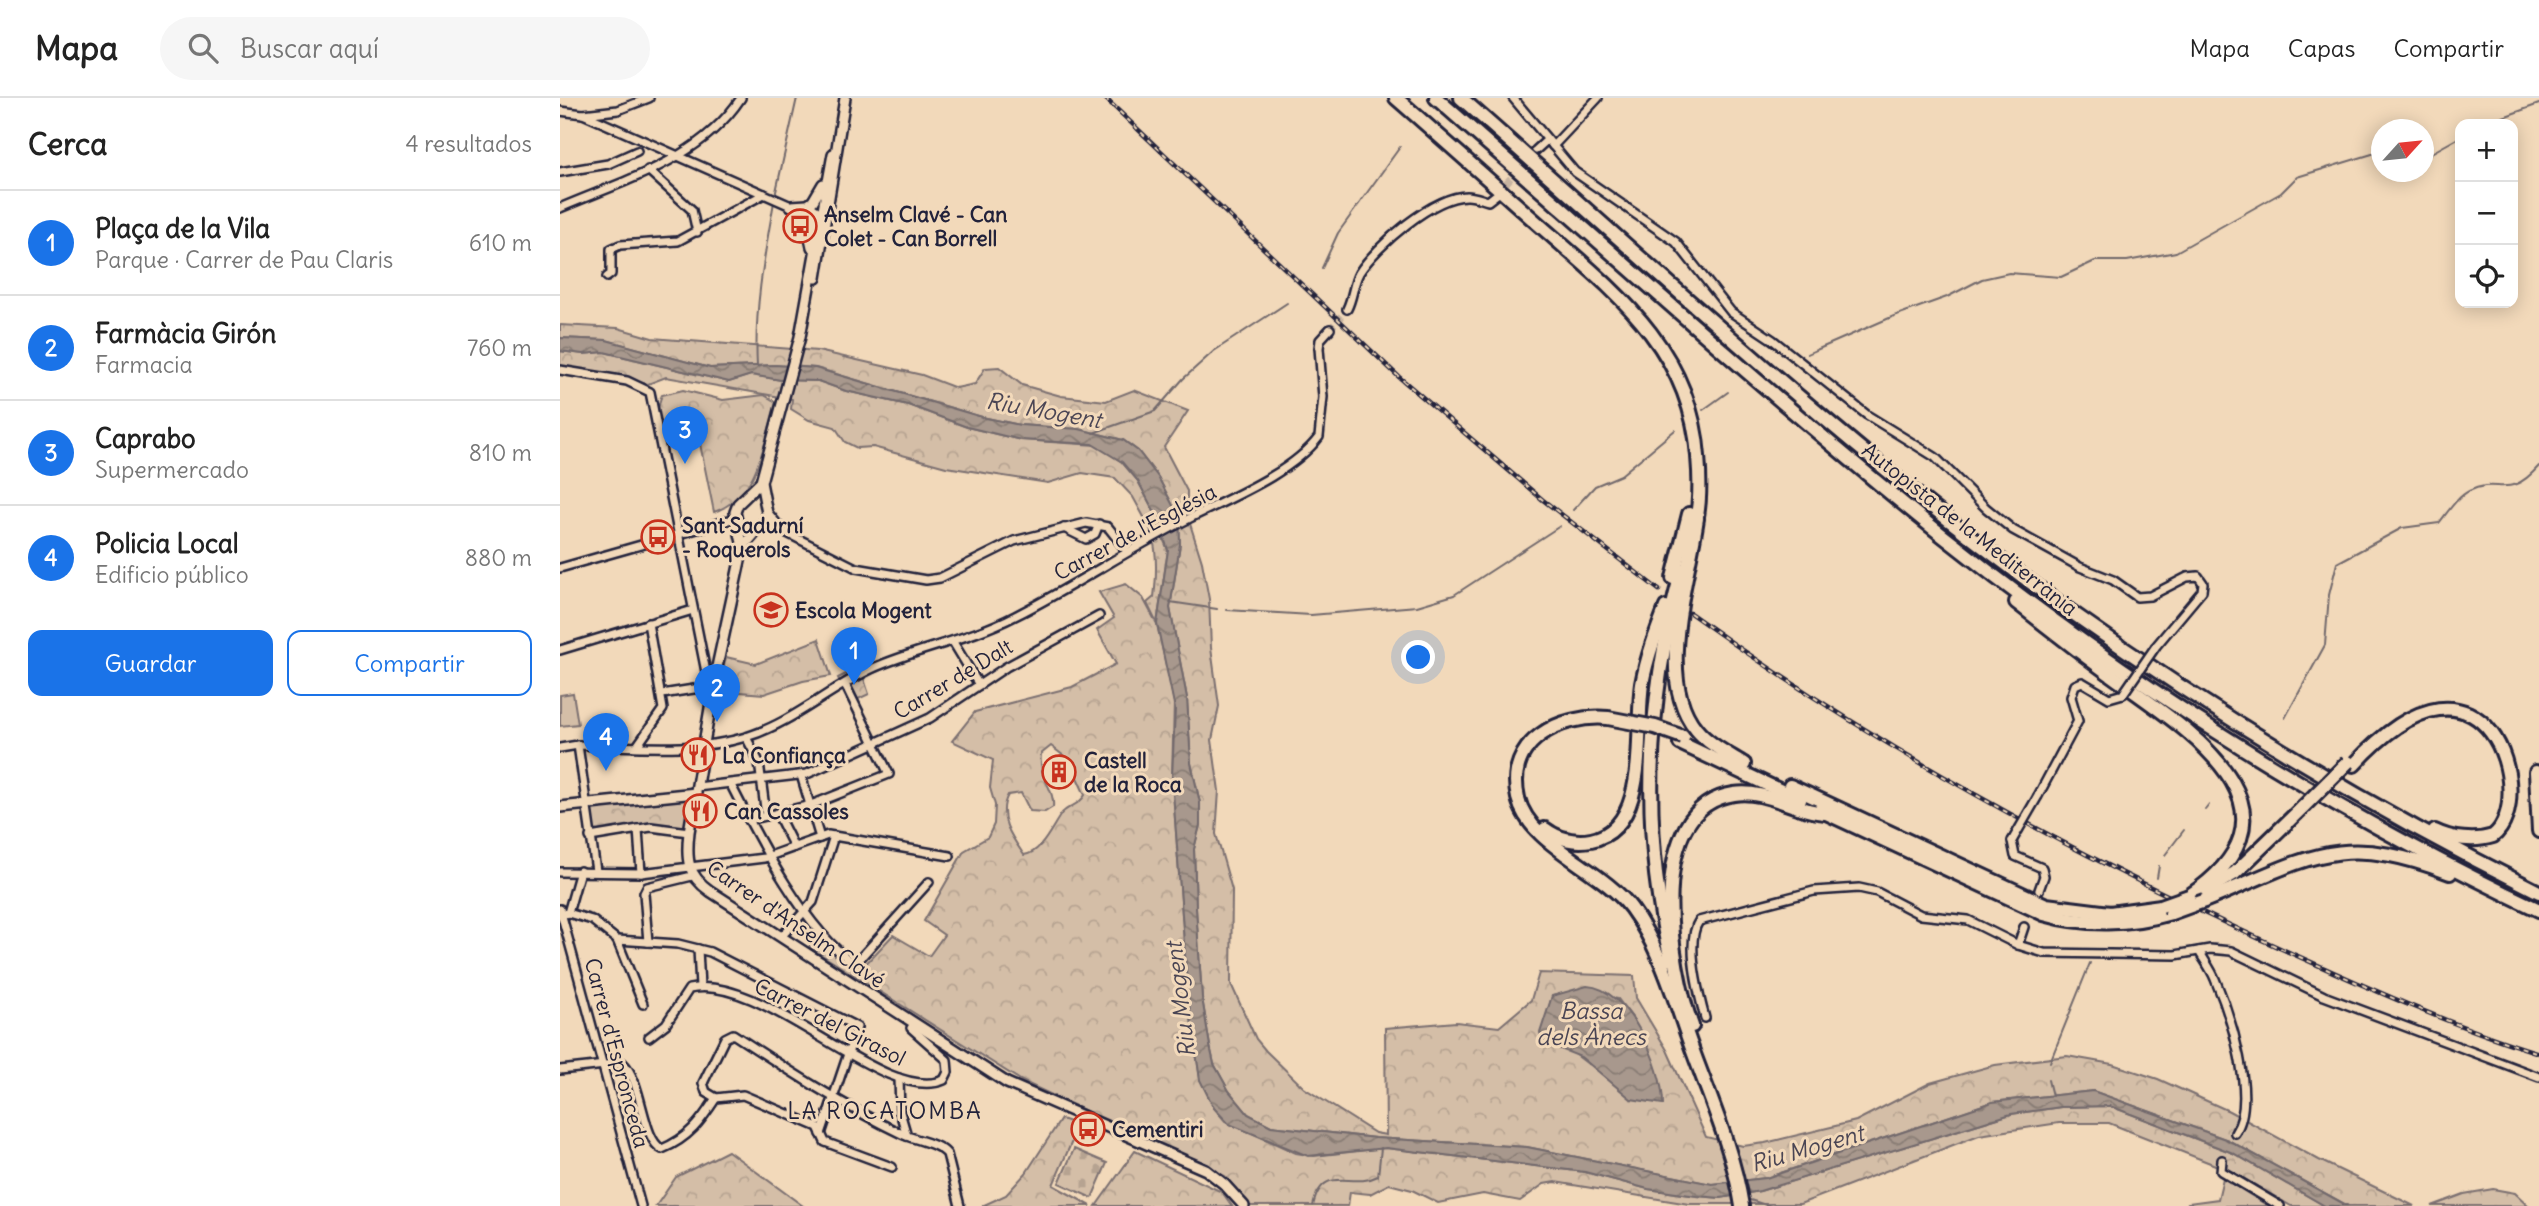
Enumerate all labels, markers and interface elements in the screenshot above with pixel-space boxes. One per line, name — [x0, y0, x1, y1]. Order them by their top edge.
search box — [160, 17, 650, 80]
text: Mapa — [35, 27, 118, 69]
icon: search — [184, 29, 222, 67]
text: Buscar aquí — [240, 32, 379, 65]
text: Mapa — [2189, 33, 2250, 63]
text: Capas — [2288, 33, 2355, 63]
text: Compartir — [2393, 33, 2504, 63]
north arrow — [2371, 119, 2434, 182]
map controls — [2455, 119, 2518, 308]
button: + — [2455, 119, 2518, 182]
text: Cerca — [28, 125, 107, 163]
text: 4 resultados — [405, 129, 532, 158]
button: − — [2455, 182, 2518, 245]
place label: Anselm Clavé - Can Colet - Can Borrell — [824, 201, 1007, 252]
bus stop icon: Anselm Clavé - Can Colet - Can Borrell — [781, 207, 819, 245]
text: Plaça de la Vila — [95, 212, 270, 245]
text: 1 — [46, 228, 56, 257]
text: 610 m — [469, 228, 532, 257]
text: Parque · Carrer de Pau Claris — [95, 245, 393, 274]
button: locate — [2455, 245, 2518, 308]
text: Farmàcia Girón — [95, 317, 276, 350]
text: 2 — [45, 333, 57, 362]
text: 760 m — [467, 333, 532, 362]
text: Farmacia — [95, 350, 193, 379]
water label: Riu Mogent — [984, 386, 1107, 435]
pin: 3 — [662, 406, 708, 464]
text: Caprabo — [95, 422, 196, 455]
street label: Autopista de la Mediterrània — [1857, 436, 2083, 622]
text: 3 — [44, 438, 58, 467]
text: 810 m — [469, 438, 532, 467]
text: Supermercado — [95, 455, 249, 484]
street label: Carrer de l'Església — [1049, 478, 1221, 586]
place label: Sant Sadurní - Roquerols — [682, 512, 804, 563]
bus stop icon: Sant Sadurní - Roquerols — [639, 518, 677, 556]
text: Policia Local — [95, 527, 239, 560]
text: 4 — [44, 543, 58, 572]
text: 880 m — [465, 543, 532, 572]
text: Edificio público — [95, 560, 249, 589]
school or university icon: Escola Mogent — [752, 591, 790, 629]
place label: Escola Mogent — [795, 597, 933, 624]
pin: 1 — [831, 627, 877, 685]
button: Guardar — [28, 630, 273, 696]
button: Compartir — [287, 630, 532, 696]
street label: Carrer de Dalt — [889, 633, 1017, 725]
your location — [1401, 640, 1435, 674]
pin: 2 — [694, 664, 740, 722]
pin: 4 — [583, 713, 629, 771]
restaurant icon: La Confiança — [679, 736, 717, 774]
place label: La Confiança — [722, 742, 846, 769]
place label: Castell de la Roca — [1084, 747, 1182, 798]
building icon: Castell de la Roca — [1040, 753, 1078, 791]
restaurant icon: Can Cassoles — [681, 792, 719, 830]
place label: Can Cassoles — [724, 798, 849, 825]
street label: Carrer d'Anselm Clavé — [702, 854, 890, 994]
water label: Riu Mogent — [1158, 937, 1201, 1059]
street label: Carrer d'Espronceda — [579, 955, 655, 1151]
street label: Carrer del Girasol — [750, 972, 910, 1072]
water label: Bassa dels Ànecs — [1536, 996, 1647, 1051]
district label: LA ROCATOMBA — [787, 1096, 983, 1125]
bus stop icon: Cementiri — [1069, 1110, 1107, 1148]
place label: Cementiri — [1112, 1116, 1203, 1143]
water label: Riu Mogent — [1747, 1117, 1870, 1178]

